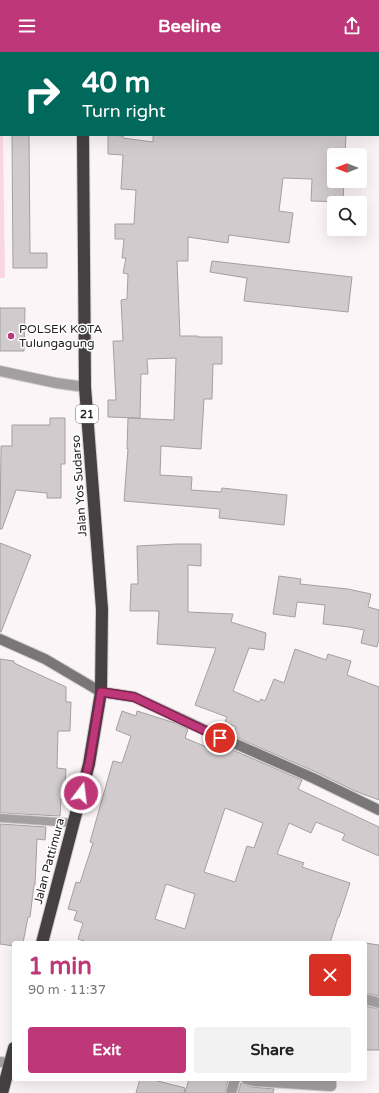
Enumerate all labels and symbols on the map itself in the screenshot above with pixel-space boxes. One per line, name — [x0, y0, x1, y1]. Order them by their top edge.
north arrow — [327, 148, 367, 188]
place label: POLSEK KOTA Tulungagung — [19, 322, 103, 350]
marker: POLSEK KOTA Tulungagung — [6, 331, 16, 341]
road number: 21 — [76, 405, 98, 423]
street label: Jalan Yos Sudarso — [68, 435, 90, 537]
pin — [203, 721, 237, 755]
position arrow — [60, 772, 102, 814]
street label: Jalan Pattimura — [31, 816, 67, 906]

